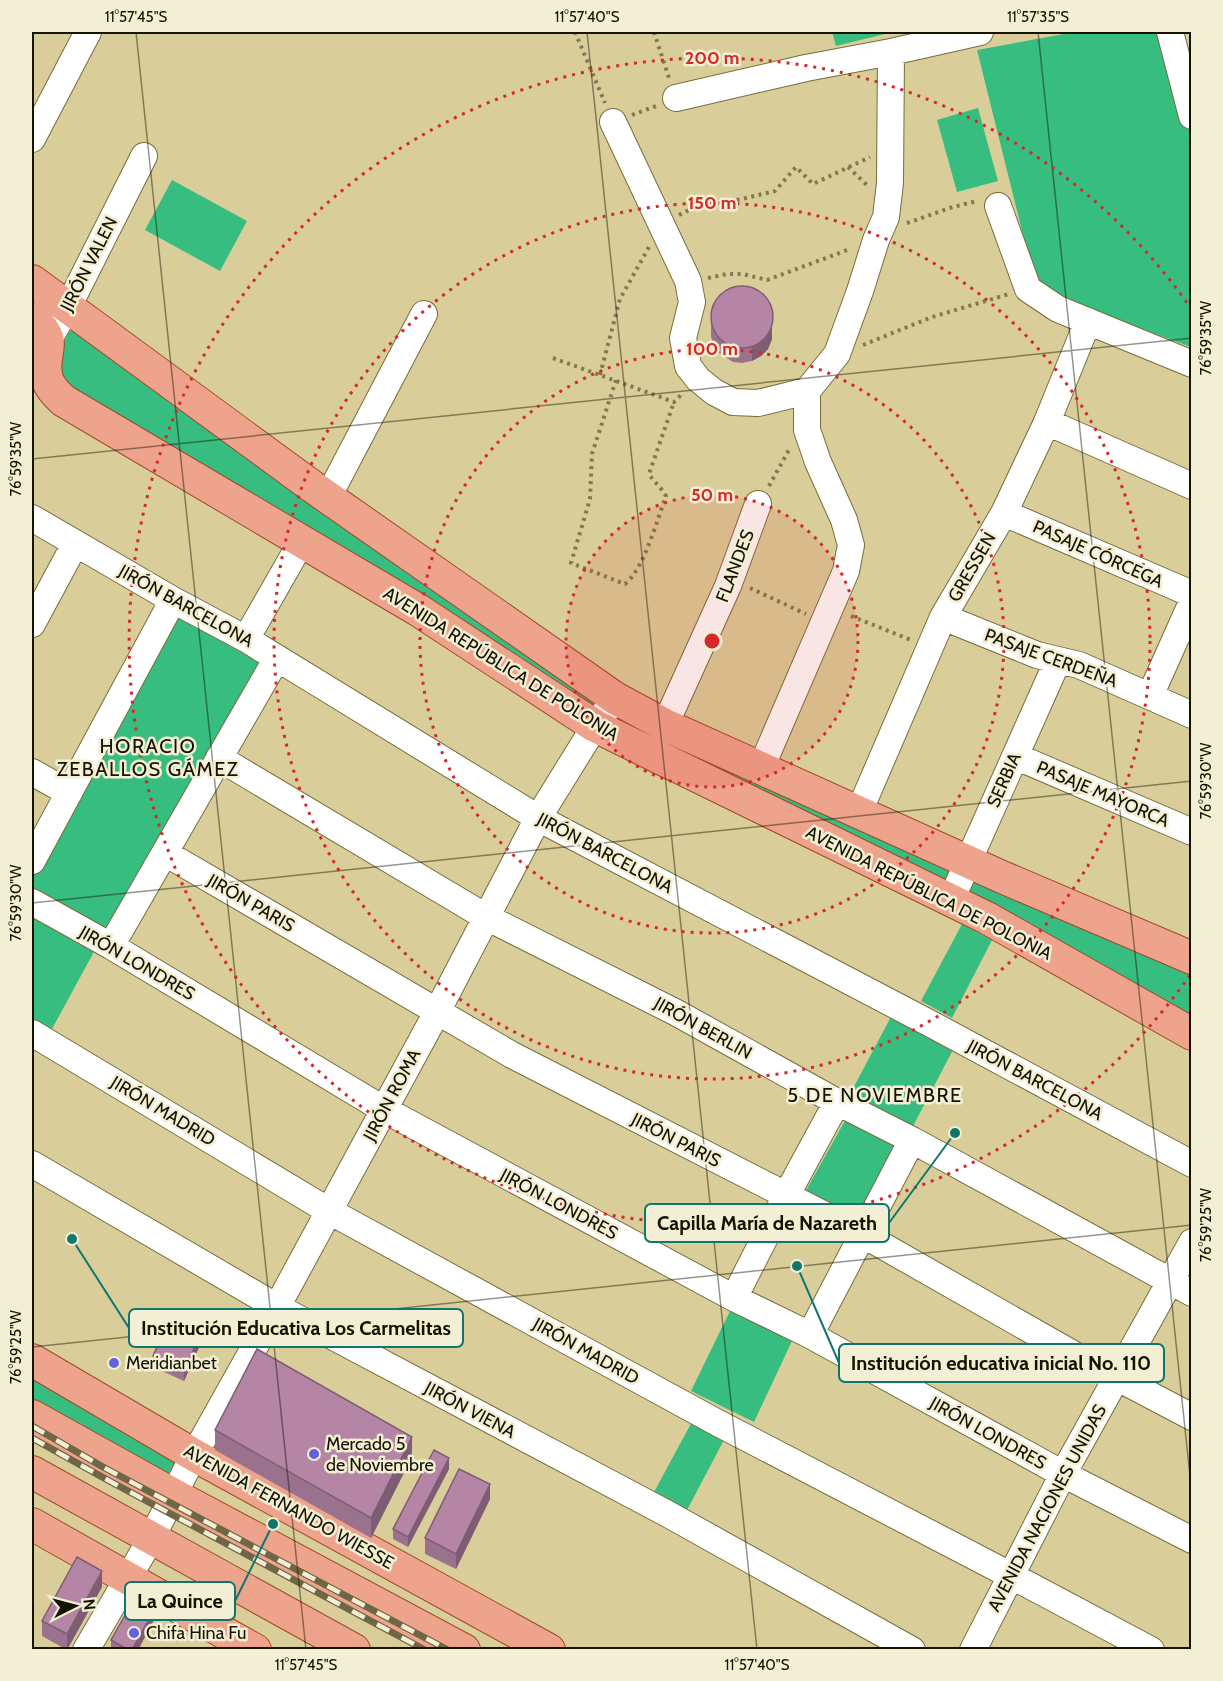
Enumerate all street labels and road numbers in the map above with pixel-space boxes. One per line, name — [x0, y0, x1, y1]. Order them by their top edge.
street label: JIRÓN VALEN — [55, 213, 122, 316]
street label: PASAJE CÓRCEGA — [1029, 515, 1167, 593]
street label: FLANDES — [711, 527, 759, 605]
street label: GRESSEN — [943, 528, 1001, 606]
street label: JIRÓN BARCELONA — [114, 559, 257, 652]
street label: AVENIDA REPÚBLICA DE POLONIA — [379, 582, 623, 746]
street label: PASAJE CERDEÑA — [982, 624, 1120, 692]
street label: SERBIA — [982, 749, 1026, 811]
street label: PASAJE MAYORCA — [1033, 756, 1173, 832]
street label: JIRÓN BARCELONA — [532, 807, 677, 898]
street label: AVENIDA REPÚBLICA DE POLONIA — [802, 821, 1056, 965]
street label: JIRÓN PARIS — [203, 869, 299, 937]
street label: JIRÓN LONDRES — [74, 920, 199, 1005]
street label: JIRÓN BERLIN — [649, 992, 756, 1064]
street label: JIRÓN BARCELONA — [962, 1034, 1107, 1125]
street label: JIRÓN ROMA — [358, 1045, 425, 1146]
street label: JIRÓN MADRID — [106, 1071, 219, 1151]
street label: JIRÓN PARIS — [627, 1108, 724, 1172]
street label: JIRÓN LONDRES — [495, 1163, 622, 1244]
street label: JIRÓN MADRID — [528, 1312, 643, 1389]
street label: JIRÓN VIENA — [420, 1376, 519, 1443]
street label: JIRÓN LONDRES — [925, 1391, 1050, 1474]
street label: AVENIDA NACIONES UNIDAS — [983, 1401, 1111, 1615]
street label: AVENIDA FERNANDO WIESSE — [180, 1440, 398, 1574]

